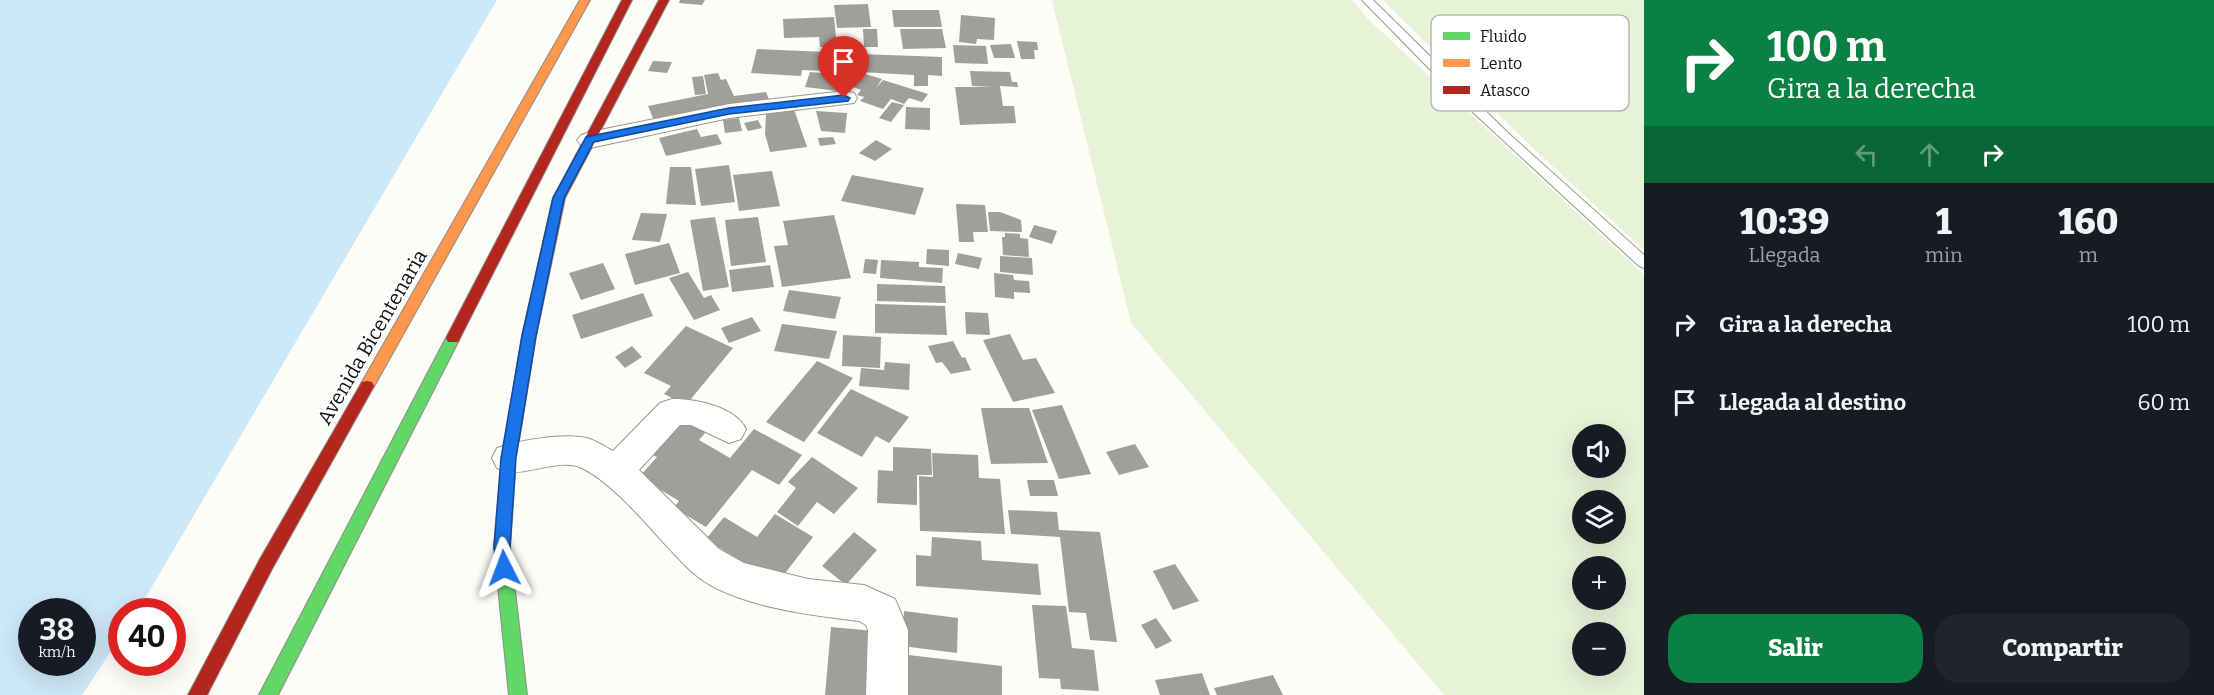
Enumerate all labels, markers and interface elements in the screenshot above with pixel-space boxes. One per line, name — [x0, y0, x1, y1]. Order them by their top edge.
legend — [1431, 15, 1629, 111]
text: 100 m — [1767, 22, 1886, 72]
icon: right — [1668, 24, 1746, 102]
text: Fluido — [1480, 27, 1527, 46]
pin — [818, 36, 869, 98]
icon: arrive — [827, 45, 860, 78]
text: Lento — [1480, 54, 1522, 73]
text: Gira a la derecha — [1767, 73, 1976, 105]
text: Atasco — [1480, 81, 1530, 100]
icon: left — [1850, 138, 1883, 171]
icon: ahead — [1913, 138, 1946, 171]
icon: right — [1976, 138, 2009, 171]
text: 10:39 — [1740, 200, 1829, 244]
text: 1 — [1936, 200, 1952, 244]
text: 160 — [2058, 200, 2118, 244]
text: Llegada — [1748, 243, 1821, 267]
text: min — [1925, 243, 1963, 267]
text: m — [2079, 243, 2098, 267]
street label: Avenida Bicentenaria — [312, 245, 432, 429]
icon: right — [1668, 308, 1701, 341]
text: Gira a la derecha — [1719, 311, 1892, 338]
text: 100 m — [2127, 311, 2190, 338]
icon: arrive — [1668, 386, 1701, 419]
text: Llegada al destino — [1719, 389, 1906, 416]
text: 60 m — [2138, 389, 2190, 416]
map controls — [1572, 424, 1626, 676]
button: sound — [1572, 424, 1626, 478]
button: layers — [1572, 490, 1626, 544]
position arrow — [472, 536, 536, 600]
button: + — [1572, 556, 1626, 610]
speed limit sign: 40 — [108, 598, 186, 676]
text: 38 — [39, 612, 75, 648]
button: Salir — [1668, 614, 1923, 683]
button: Compartir — [1935, 614, 2190, 683]
button: − — [1572, 622, 1626, 676]
text: km/h — [38, 643, 76, 661]

